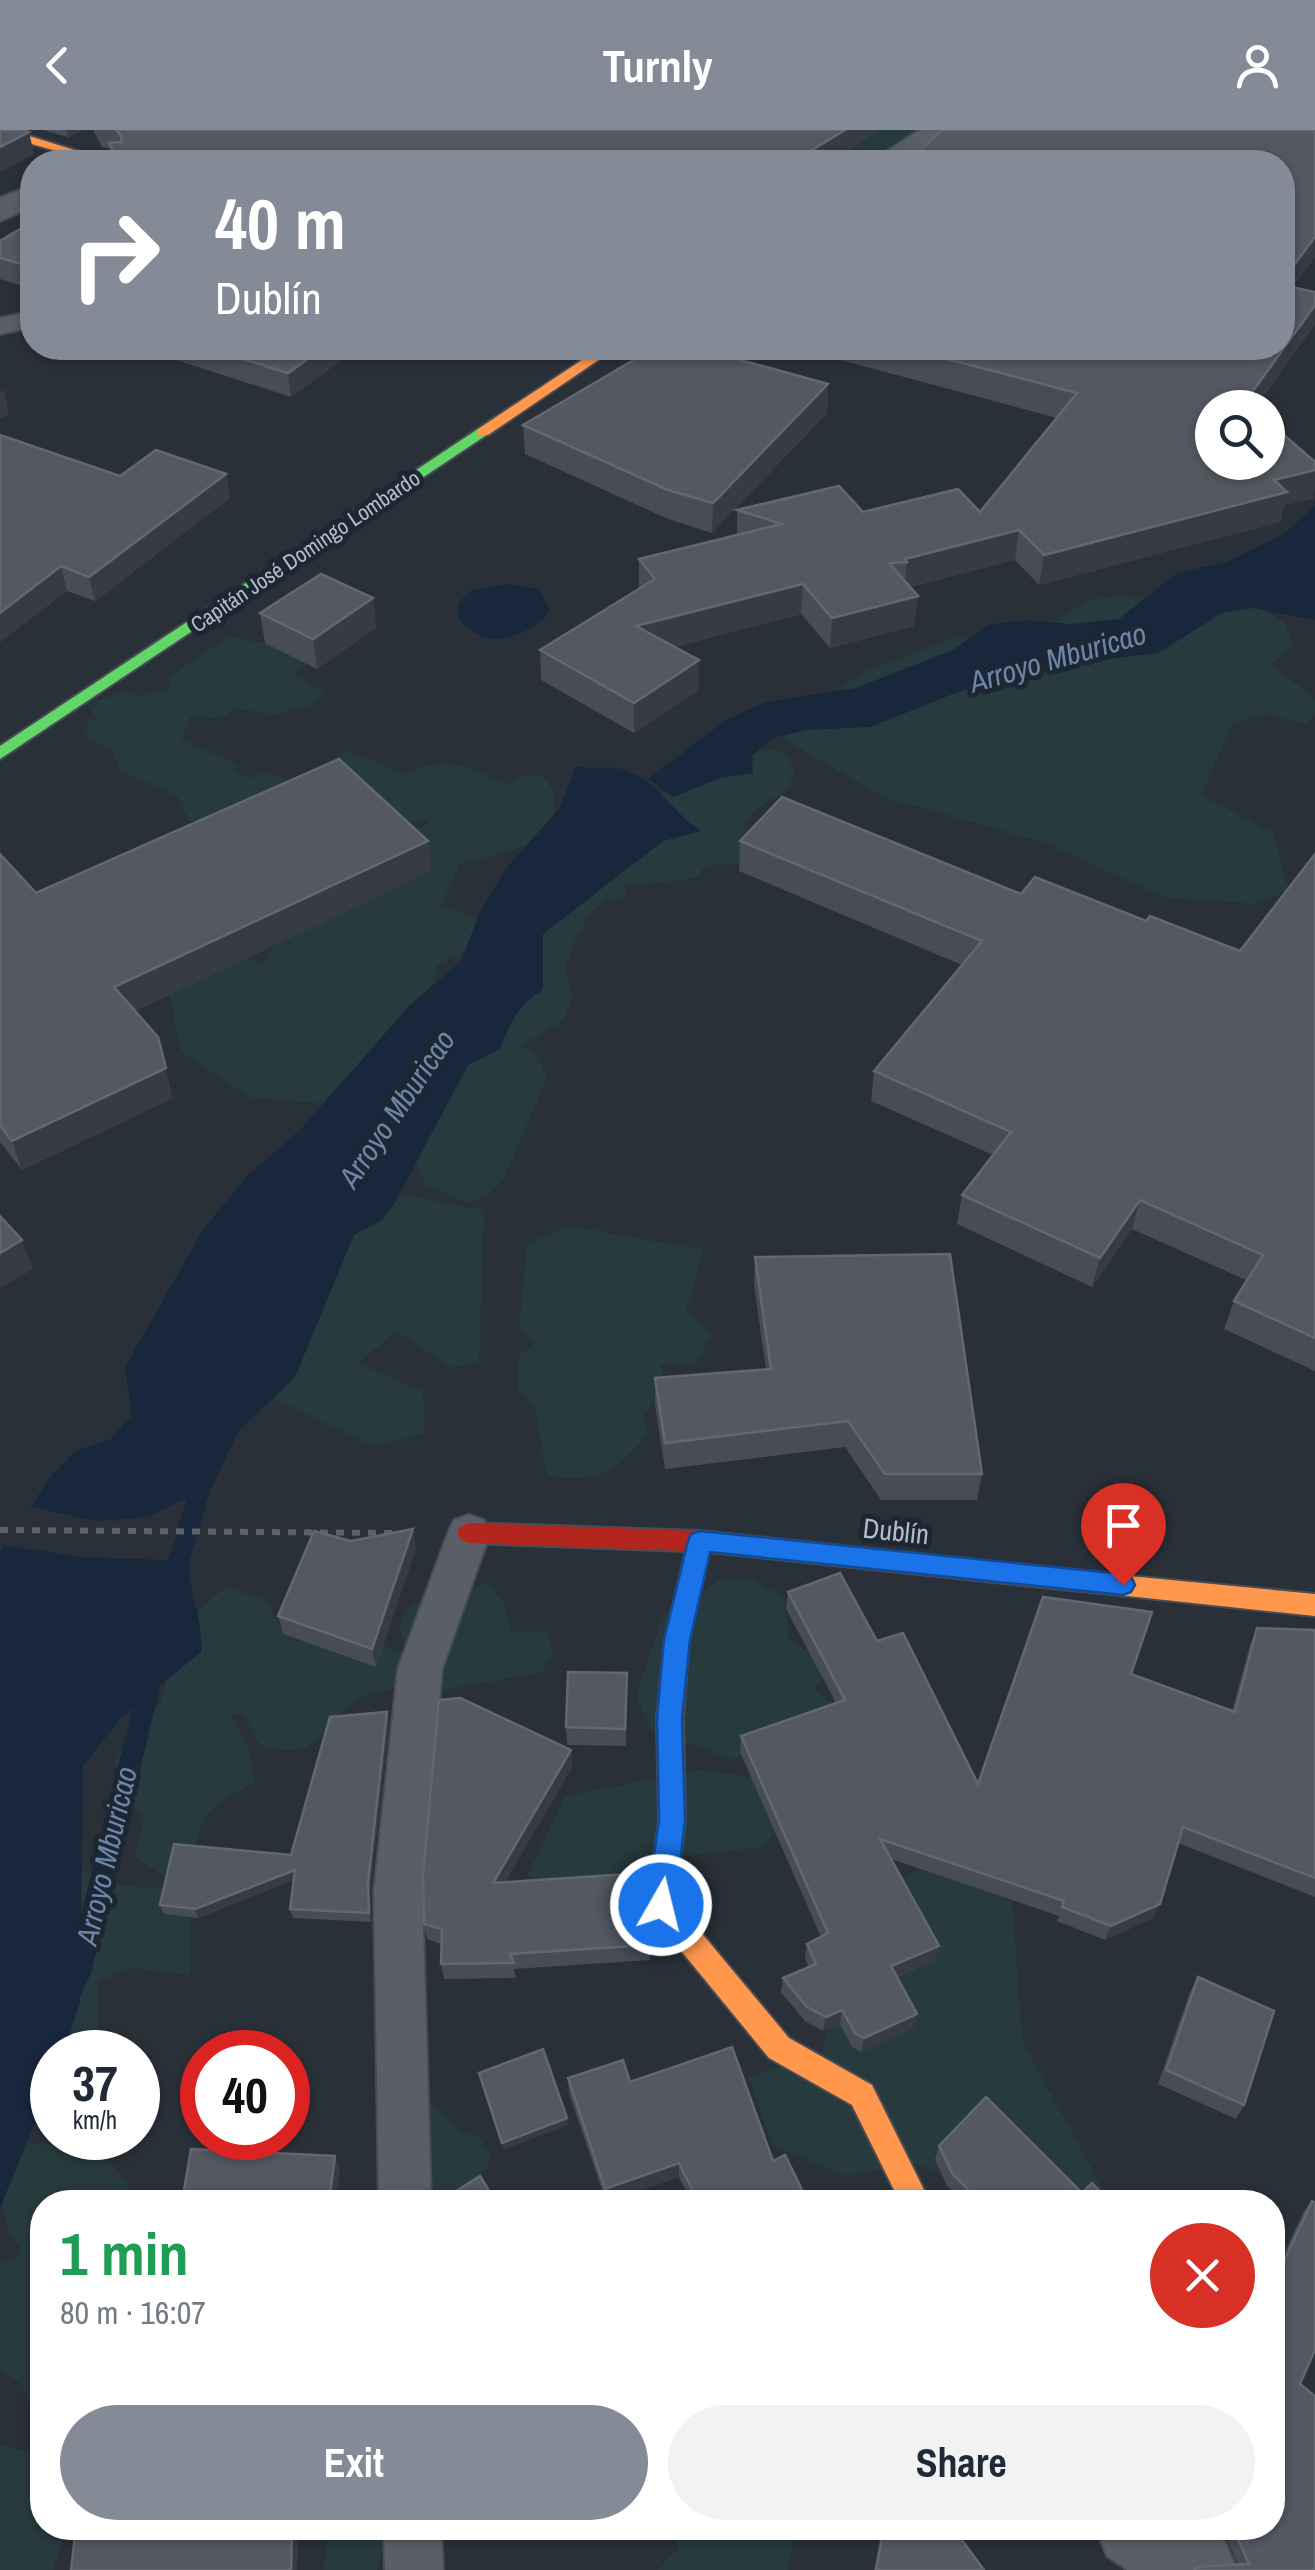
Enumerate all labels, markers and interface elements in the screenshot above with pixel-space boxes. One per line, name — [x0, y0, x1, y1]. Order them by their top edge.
text: Turnly — [602, 35, 713, 96]
icon: back — [30, 38, 85, 93]
icon: person — [1230, 38, 1285, 93]
text: 40 m — [215, 177, 346, 271]
icon: right — [50, 190, 180, 320]
text: Dublín — [215, 267, 322, 328]
map controls — [1195, 390, 1285, 480]
button: search — [1195, 390, 1285, 480]
street label: Capitán José Domingo Lombardo — [184, 463, 426, 639]
water label: Arroyo Mburicao — [963, 613, 1151, 702]
water label: Arroyo Mburicao — [328, 1022, 464, 1197]
pin — [1081, 1483, 1166, 1586]
icon: arrive — [1096, 1498, 1151, 1553]
street label: Dublín — [861, 1509, 931, 1553]
water label: Arroyo Mburicao — [66, 1763, 146, 1951]
position arrow — [609, 1853, 713, 1957]
speed limit sign: 40 — [180, 2030, 310, 2160]
text: 37 — [72, 2049, 118, 2117]
text: km/h — [73, 2103, 117, 2137]
text: 1 min — [60, 2213, 189, 2294]
button: close — [1150, 2223, 1255, 2328]
text: 80 m · 16:07 — [60, 2291, 206, 2334]
button: Exit — [60, 2405, 648, 2520]
button: Share — [668, 2405, 1255, 2520]

